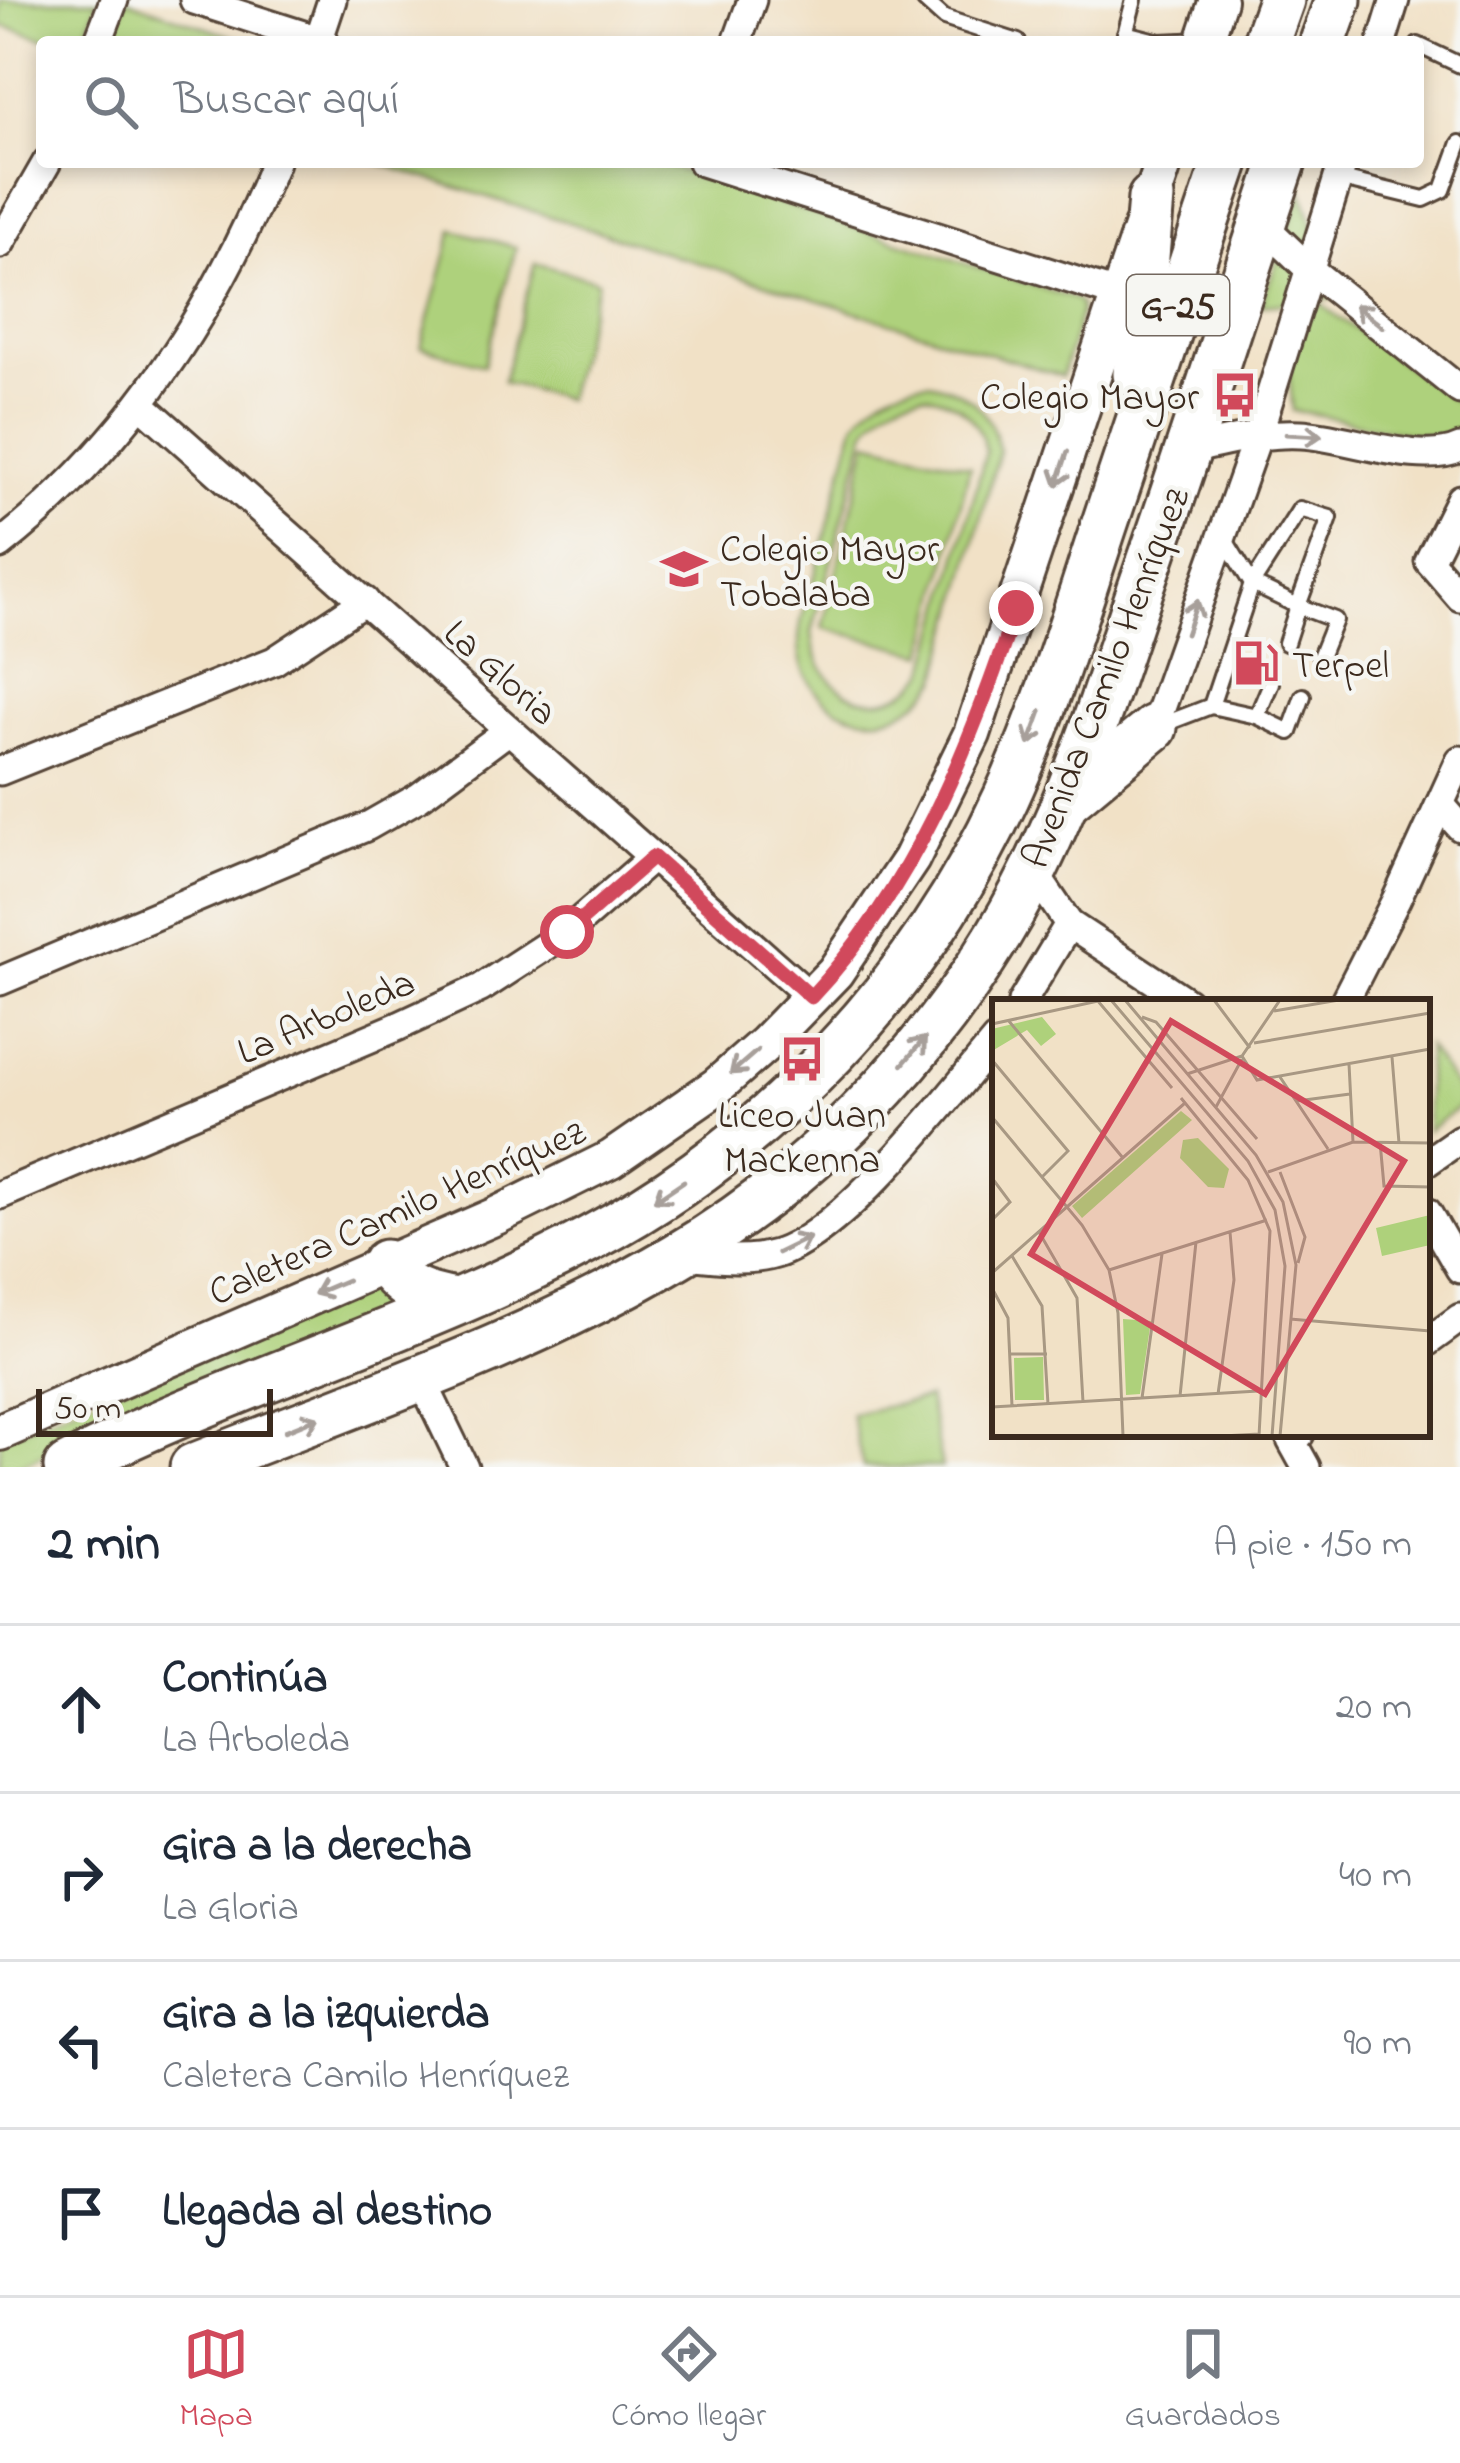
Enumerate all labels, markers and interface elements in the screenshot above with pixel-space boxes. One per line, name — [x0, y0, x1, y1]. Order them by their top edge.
search box — [36, 36, 1424, 168]
icon: search — [78, 69, 144, 135]
text: Buscar aquí — [174, 69, 399, 135]
road number: G-25 — [1127, 275, 1229, 335]
one-way arrow — [1354, 303, 1385, 330]
bus stop icon: Colegio Mayor — [1210, 370, 1260, 420]
place label: Colegio Mayor — [980, 371, 1200, 428]
one-way arrow — [1284, 424, 1323, 447]
one-way arrow — [1050, 449, 1072, 487]
street label: Avenida Camilo Henríquez — [1009, 479, 1207, 877]
place label: Colegio Mayor Tobalaba — [720, 523, 940, 625]
school or university icon: Colegio Mayor Tobalaba — [659, 544, 709, 594]
route end — [989, 581, 1043, 635]
one-way arrow — [1183, 599, 1204, 636]
street label: La Gloria — [429, 607, 569, 741]
fuel station icon: Terpel — [1231, 638, 1281, 688]
place label: Terpel — [1292, 639, 1389, 696]
one-way arrow — [1023, 708, 1044, 745]
route start — [540, 905, 594, 959]
street label: La Arboleda — [229, 956, 424, 1082]
inset map — [992, 999, 1430, 1437]
bus stop icon: Liceo Juan Mackenna — [777, 1034, 827, 1084]
one-way arrow — [900, 1036, 928, 1067]
one-way arrow — [729, 1048, 760, 1075]
place label: Liceo Juan Mackenna — [718, 1089, 886, 1191]
street label: Caletera Camilo Henríquez — [200, 1105, 596, 1323]
one-way arrow — [653, 1178, 687, 1203]
one-way arrow — [775, 1233, 811, 1255]
one-way arrow — [313, 1278, 349, 1300]
scale bar — [36, 1383, 273, 1436]
text: 50 m — [54, 1386, 121, 1434]
one-way arrow — [283, 1411, 320, 1433]
text: 2 min — [48, 1508, 160, 1583]
text: A pie · 150 m — [1213, 1517, 1412, 1574]
text: Continúa — [162, 1647, 328, 1713]
icon: ahead — [48, 1676, 114, 1742]
text: 20 m — [1336, 1680, 1412, 1737]
text: La Arboleda — [162, 1713, 350, 1770]
text: Gira a la derecha — [162, 1815, 472, 1881]
icon: right — [48, 1844, 114, 1910]
text: 40 m — [1339, 1848, 1412, 1905]
text: La Gloria — [162, 1881, 299, 1938]
text: Gira a la izquierda — [162, 1983, 490, 2049]
icon: left — [48, 2012, 114, 2078]
text: 90 m — [1343, 2016, 1412, 2073]
text: Caletera Camilo Henríquez — [162, 2049, 569, 2106]
icon: arrive — [48, 2180, 114, 2246]
text: Llegada al destino — [162, 2180, 492, 2246]
tab: Mapa — [179, 2321, 253, 2441]
tab: Cómo llegar — [611, 2321, 766, 2441]
tab: Guardados — [1124, 2321, 1281, 2441]

